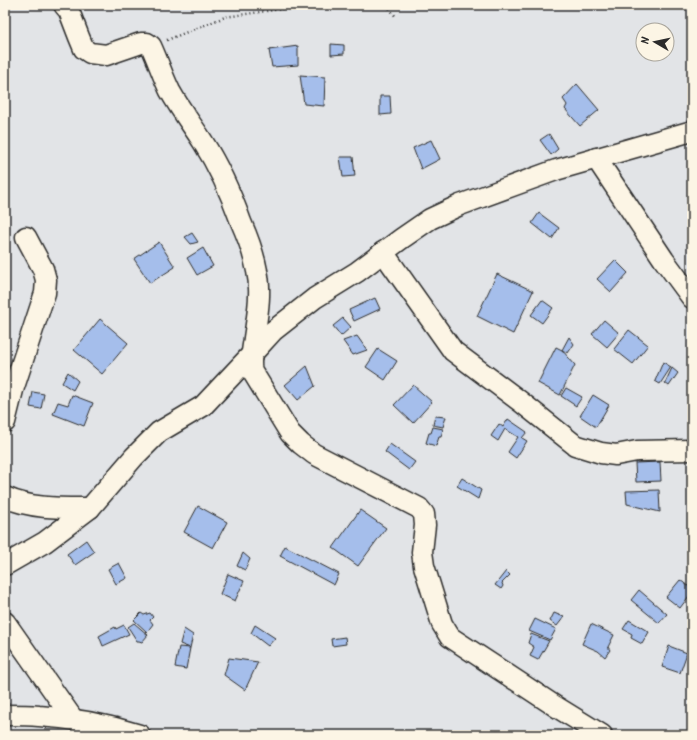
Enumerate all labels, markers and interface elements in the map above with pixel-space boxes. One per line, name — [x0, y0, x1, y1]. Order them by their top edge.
north arrow — [635, 22, 675, 62]
text: N — [637, 36, 656, 45]

